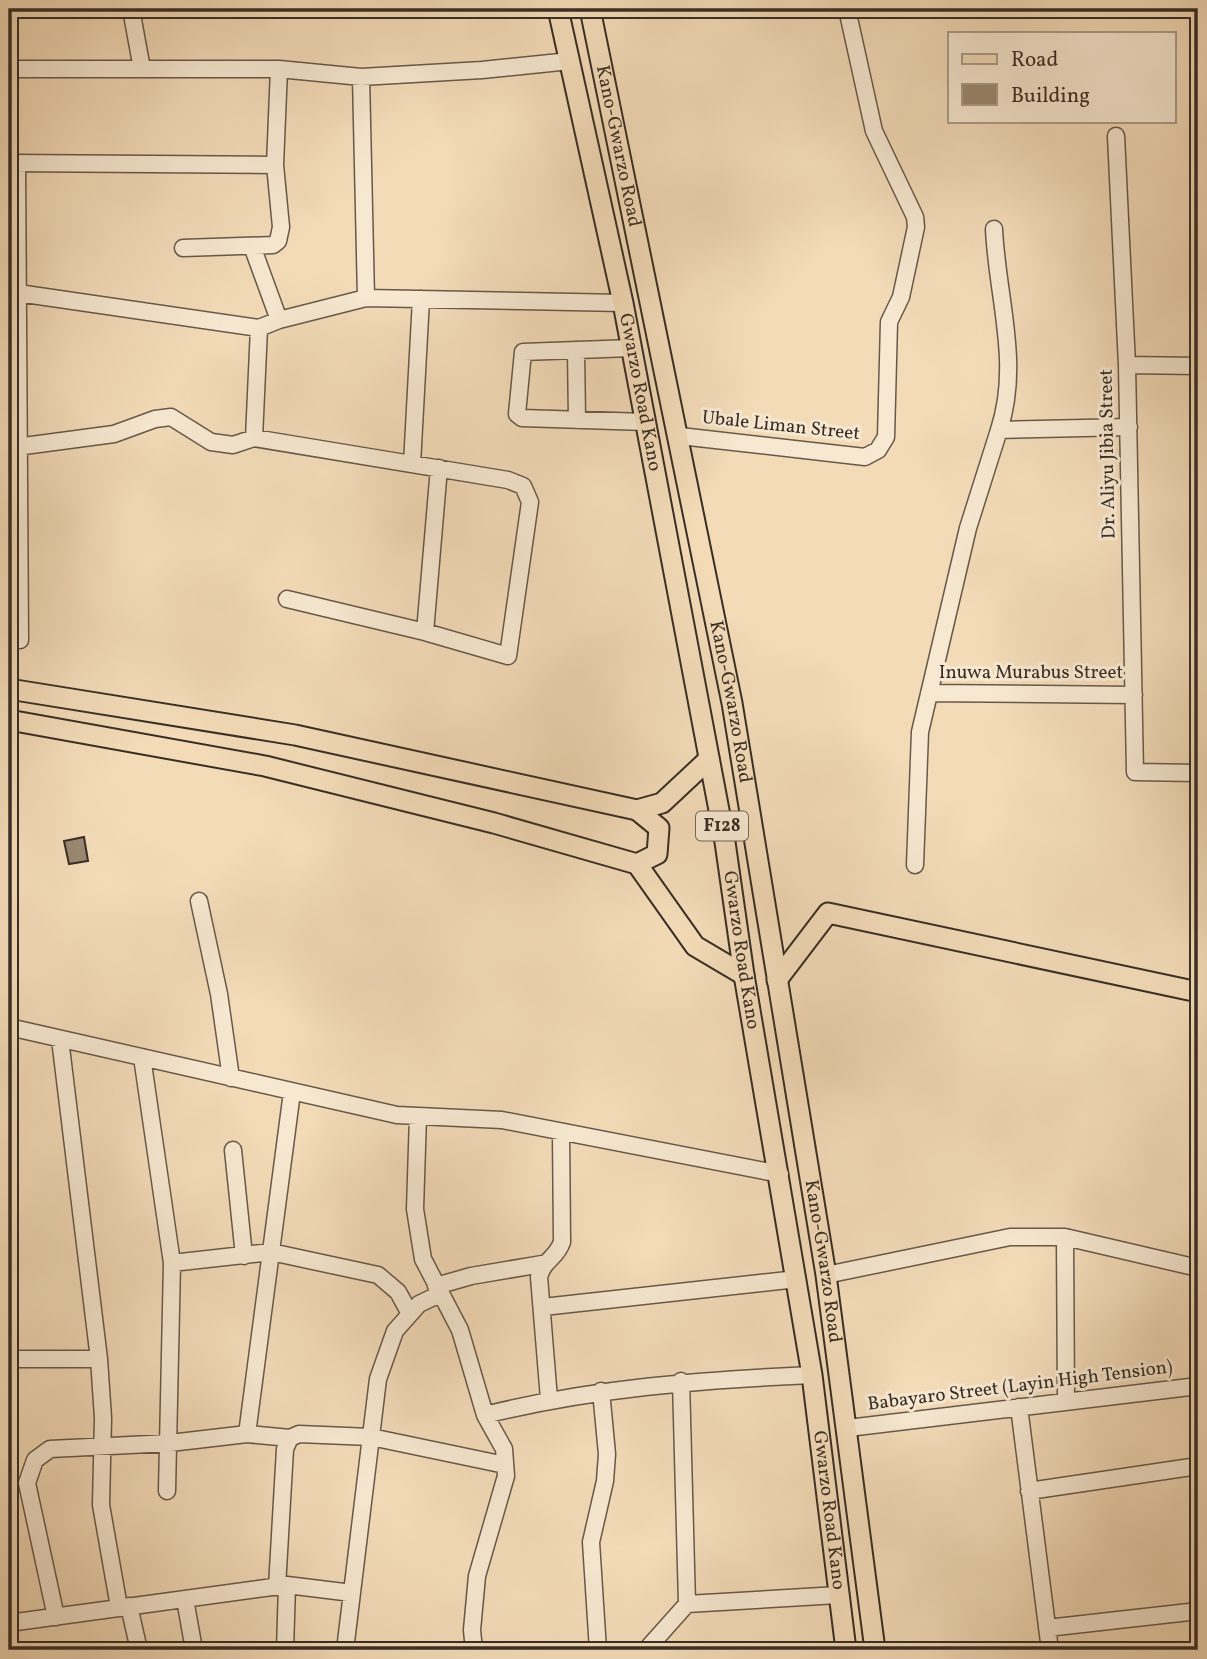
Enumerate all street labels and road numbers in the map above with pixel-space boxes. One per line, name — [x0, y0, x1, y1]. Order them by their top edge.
street label: Kano-Gwarzo Road — [589, 63, 647, 229]
street label: Gwarzo Road Kano — [612, 311, 668, 473]
street label: Dr. Aliyu Jibia Street — [1094, 368, 1122, 539]
street label: Ubale Liman Street — [701, 405, 862, 447]
street label: Kano-Gwarzo Road — [702, 618, 758, 785]
street label: Inuwa Murabus Street — [939, 660, 1124, 686]
road number: F128 — [696, 812, 748, 840]
street label: Gwarzo Road Kano — [716, 869, 766, 1031]
street label: Kano-Gwarzo Road — [798, 1178, 848, 1344]
street label: Babayaro Street (Layin High Tension) — [866, 1354, 1174, 1418]
street label: Gwarzo Road Kano — [806, 1429, 851, 1591]

